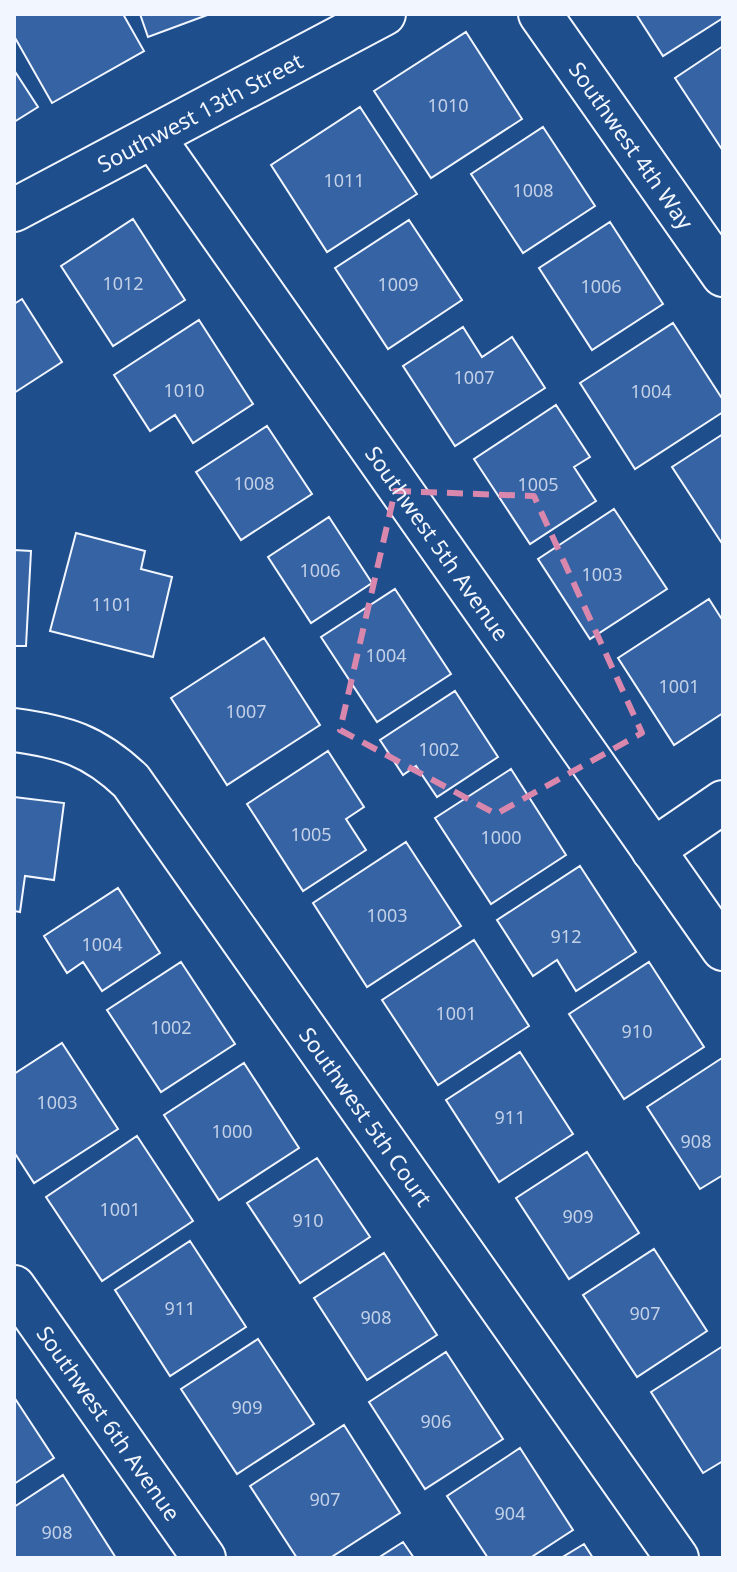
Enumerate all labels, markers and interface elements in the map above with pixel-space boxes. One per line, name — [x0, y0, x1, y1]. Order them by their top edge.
street label: Southwest 13th Street — [92, 45, 308, 178]
street label: Southwest 4th Way — [563, 55, 701, 235]
house number: 1010 — [427, 93, 469, 117]
house number: 1011 — [323, 168, 365, 192]
house number: 1008 — [512, 178, 554, 202]
house number: 1012 — [102, 271, 144, 295]
house number: 1009 — [377, 272, 419, 296]
house number: 1006 — [580, 274, 622, 298]
house number: 1007 — [453, 365, 495, 389]
house number: 1010 — [163, 378, 205, 402]
house number: 1004 — [630, 379, 672, 403]
street label: Southwest 5th Avenue — [359, 440, 517, 646]
house number: 1008 — [233, 471, 275, 495]
house number: 1005 — [517, 472, 559, 496]
house number: 1006 — [299, 558, 341, 582]
house number: 1003 — [581, 562, 623, 586]
house number: 1101 — [91, 592, 133, 616]
house number: 1004 — [365, 643, 407, 667]
house number: 1001 — [658, 674, 700, 698]
house number: 1007 — [225, 699, 267, 723]
house number: 1002 — [418, 737, 460, 761]
house number: 1005 — [290, 822, 332, 846]
house number: 1000 — [480, 825, 522, 849]
house number: 1003 — [366, 903, 408, 927]
house number: 912 — [551, 924, 581, 948]
house number: 1004 — [81, 932, 123, 956]
house number: 1001 — [435, 1001, 477, 1025]
house number: 1002 — [150, 1015, 192, 1039]
house number: 910 — [622, 1019, 652, 1043]
street label: Southwest 5th Court — [293, 1021, 440, 1212]
house number: 1003 — [36, 1090, 78, 1114]
house number: 911 — [495, 1105, 525, 1129]
house number: 1000 — [211, 1119, 253, 1143]
house number: 908 — [681, 1129, 711, 1153]
house number: 1001 — [99, 1197, 141, 1221]
house number: 909 — [563, 1204, 593, 1228]
house number: 910 — [293, 1208, 323, 1232]
house number: 911 — [165, 1296, 195, 1320]
house number: 907 — [630, 1301, 660, 1325]
house number: 908 — [361, 1305, 391, 1329]
street label: Southwest 6th Avenue — [31, 1319, 188, 1526]
house number: 909 — [232, 1395, 262, 1419]
house number: 906 — [421, 1409, 451, 1433]
house number: 907 — [310, 1487, 340, 1511]
house number: 904 — [495, 1501, 525, 1525]
house number: 908 — [42, 1520, 72, 1544]

